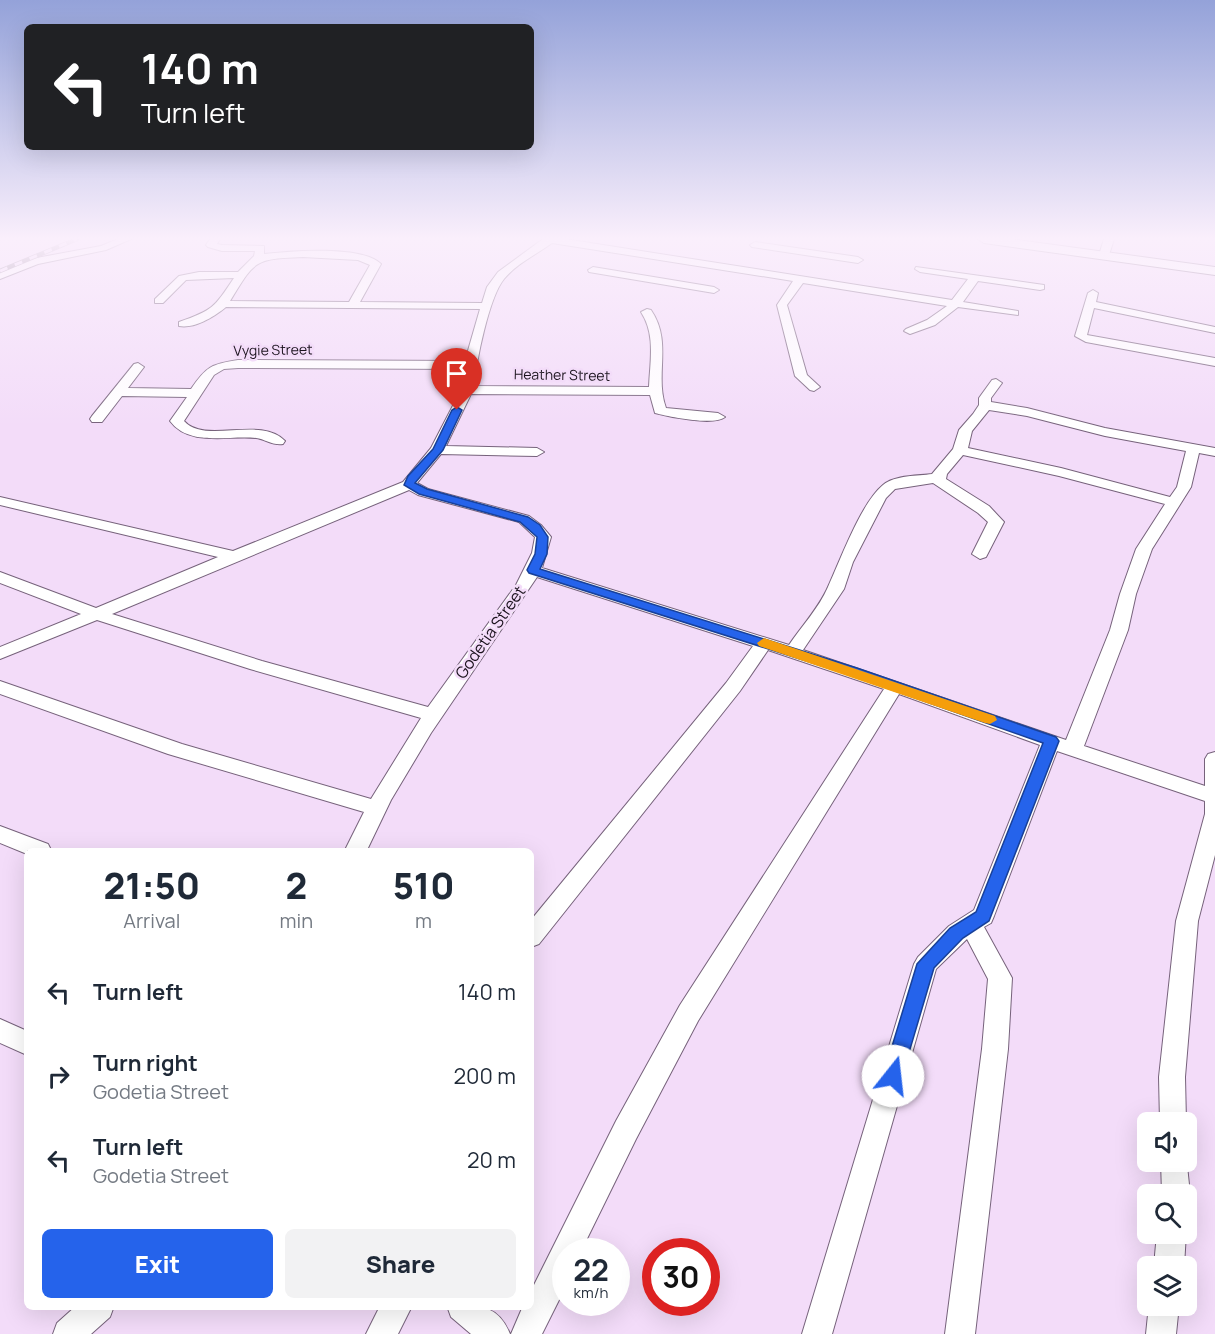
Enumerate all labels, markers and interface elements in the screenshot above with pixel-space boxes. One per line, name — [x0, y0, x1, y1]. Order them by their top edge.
text: 140 m — [141, 39, 259, 97]
icon: left — [42, 48, 120, 126]
text: Turn left — [141, 94, 245, 131]
street label: Vygie Street — [233, 339, 313, 360]
pin — [431, 348, 482, 410]
icon: arrive — [440, 357, 473, 390]
street label: Heather Street — [514, 364, 611, 385]
street label: Godetia Street — [450, 581, 530, 683]
text: 21:50 — [104, 861, 200, 910]
text: 2 — [285, 861, 307, 910]
text: 510 — [393, 861, 454, 910]
text: Arrival — [123, 907, 180, 934]
text: min — [280, 907, 313, 934]
text: m — [415, 907, 432, 934]
icon: left — [42, 976, 75, 1009]
text: Turn left — [93, 977, 183, 1007]
text: 140 m — [458, 977, 516, 1007]
position arrow — [861, 1044, 925, 1108]
text: Turn right — [93, 1048, 198, 1078]
icon: right — [42, 1060, 75, 1093]
text: 200 m — [454, 1061, 516, 1091]
text: Godetia Street — [93, 1078, 229, 1105]
map controls — [1137, 1112, 1197, 1316]
button: sound — [1137, 1112, 1197, 1172]
text: Turn left — [93, 1132, 183, 1162]
icon: left — [42, 1144, 75, 1177]
text: 20 m — [467, 1145, 516, 1175]
text: Godetia Street — [93, 1162, 229, 1189]
button: search — [1137, 1184, 1197, 1244]
button: Exit — [42, 1229, 273, 1298]
button: Share — [285, 1229, 516, 1298]
speed limit sign: 30 — [642, 1238, 720, 1316]
text: 22 — [573, 1249, 609, 1290]
button: layers — [1137, 1256, 1197, 1316]
text: km/h — [574, 1282, 608, 1303]

